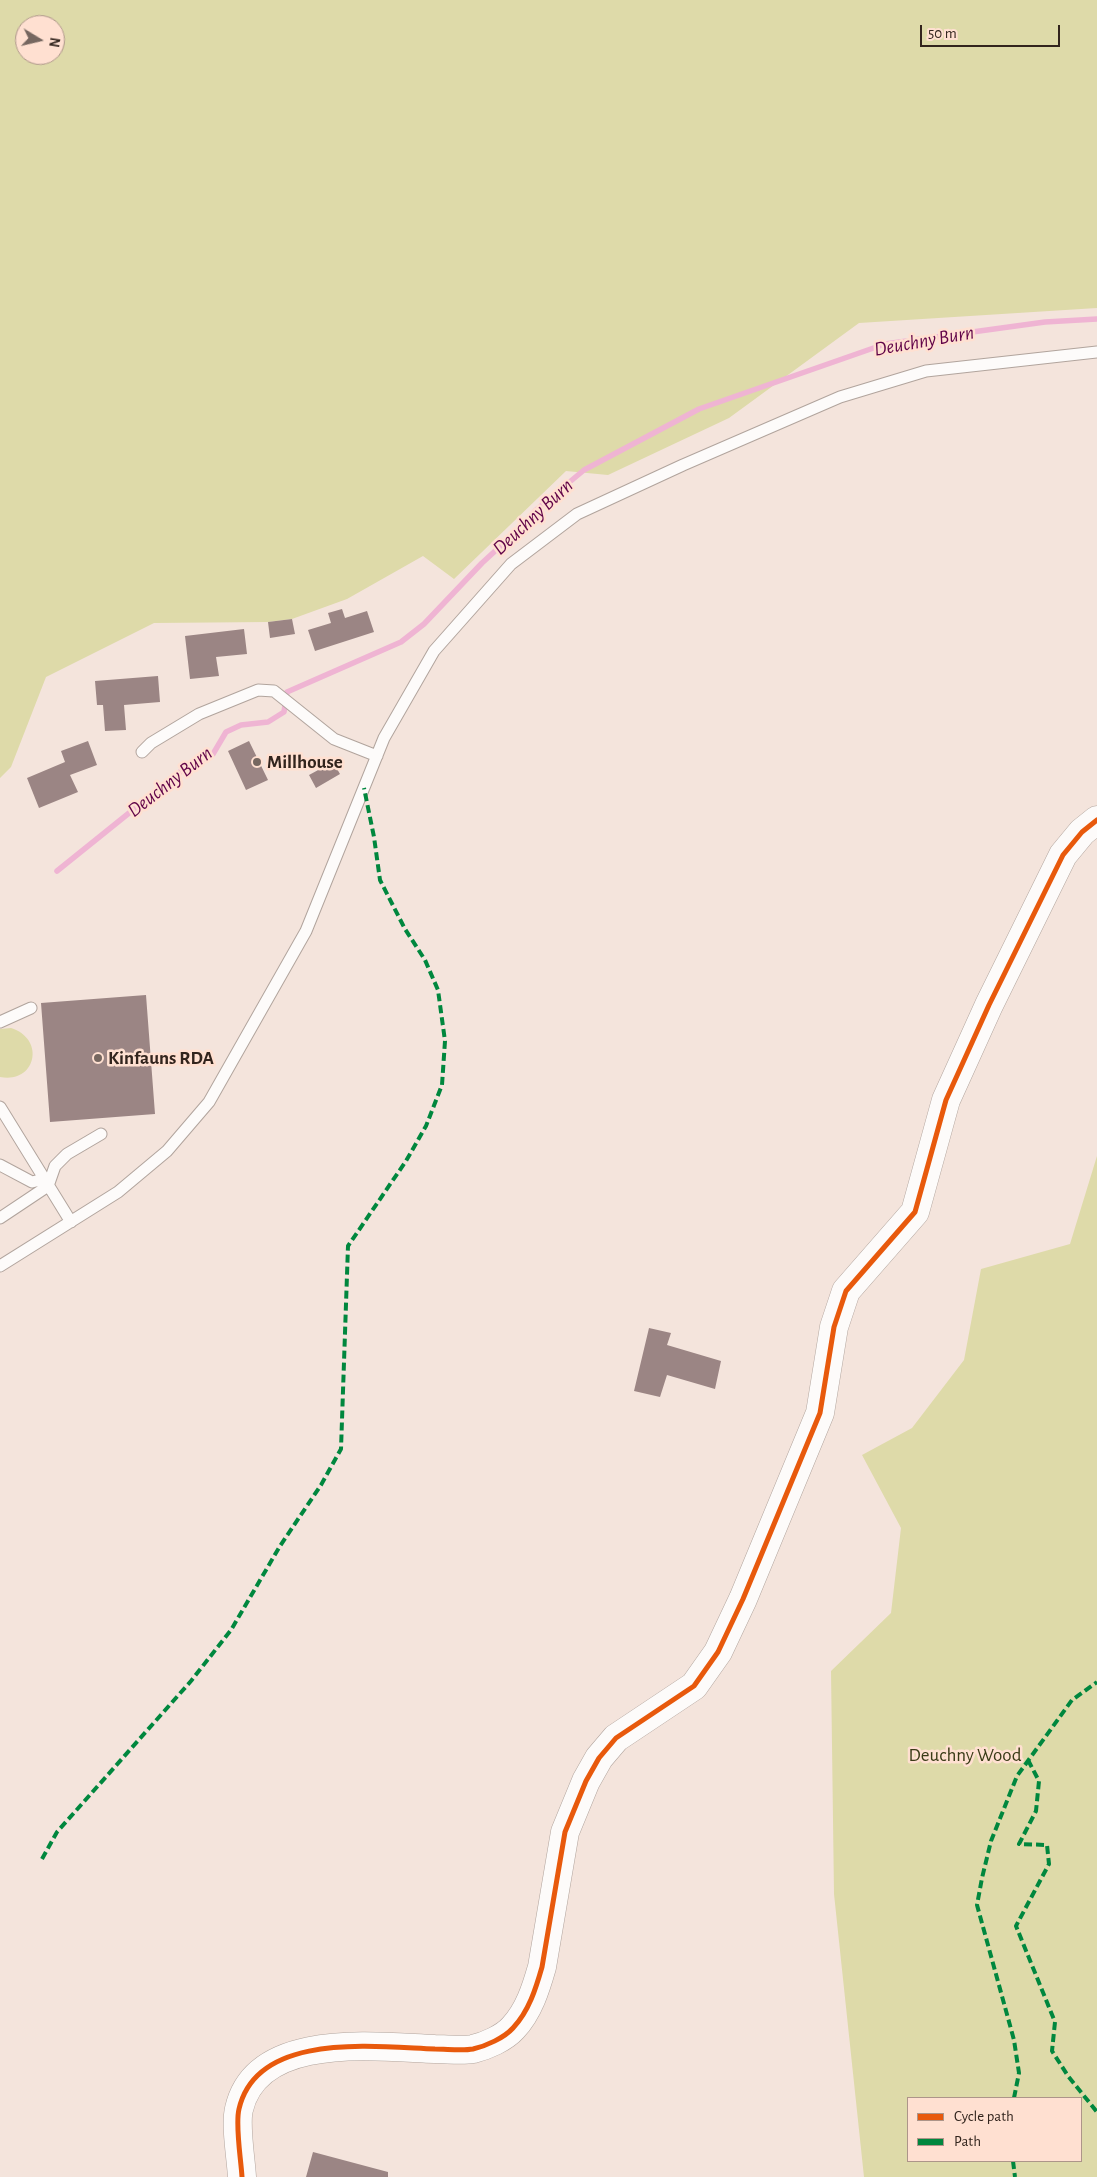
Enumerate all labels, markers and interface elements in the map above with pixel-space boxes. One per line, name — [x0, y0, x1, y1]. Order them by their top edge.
north arrow — [15, 15, 65, 65]
scale bar — [922, 15, 1062, 47]
text: 50 m — [928, 26, 957, 41]
text: N — [46, 36, 62, 48]
water label: Deuchny Burn — [872, 320, 976, 362]
water label: Deuchny Burn — [488, 474, 578, 560]
water label: Deuchny Burn — [123, 741, 217, 823]
place label: Millhouse — [267, 751, 343, 773]
marker: Millhouse — [251, 756, 263, 768]
place label: Kinfauns RDA — [108, 1047, 214, 1069]
marker: Kinfauns RDA — [92, 1052, 104, 1064]
park label: Deuchny Wood — [908, 1744, 1022, 1766]
legend — [907, 2097, 1082, 2162]
text: Cycle path — [954, 2109, 1014, 2124]
text: Path — [954, 2134, 981, 2149]

